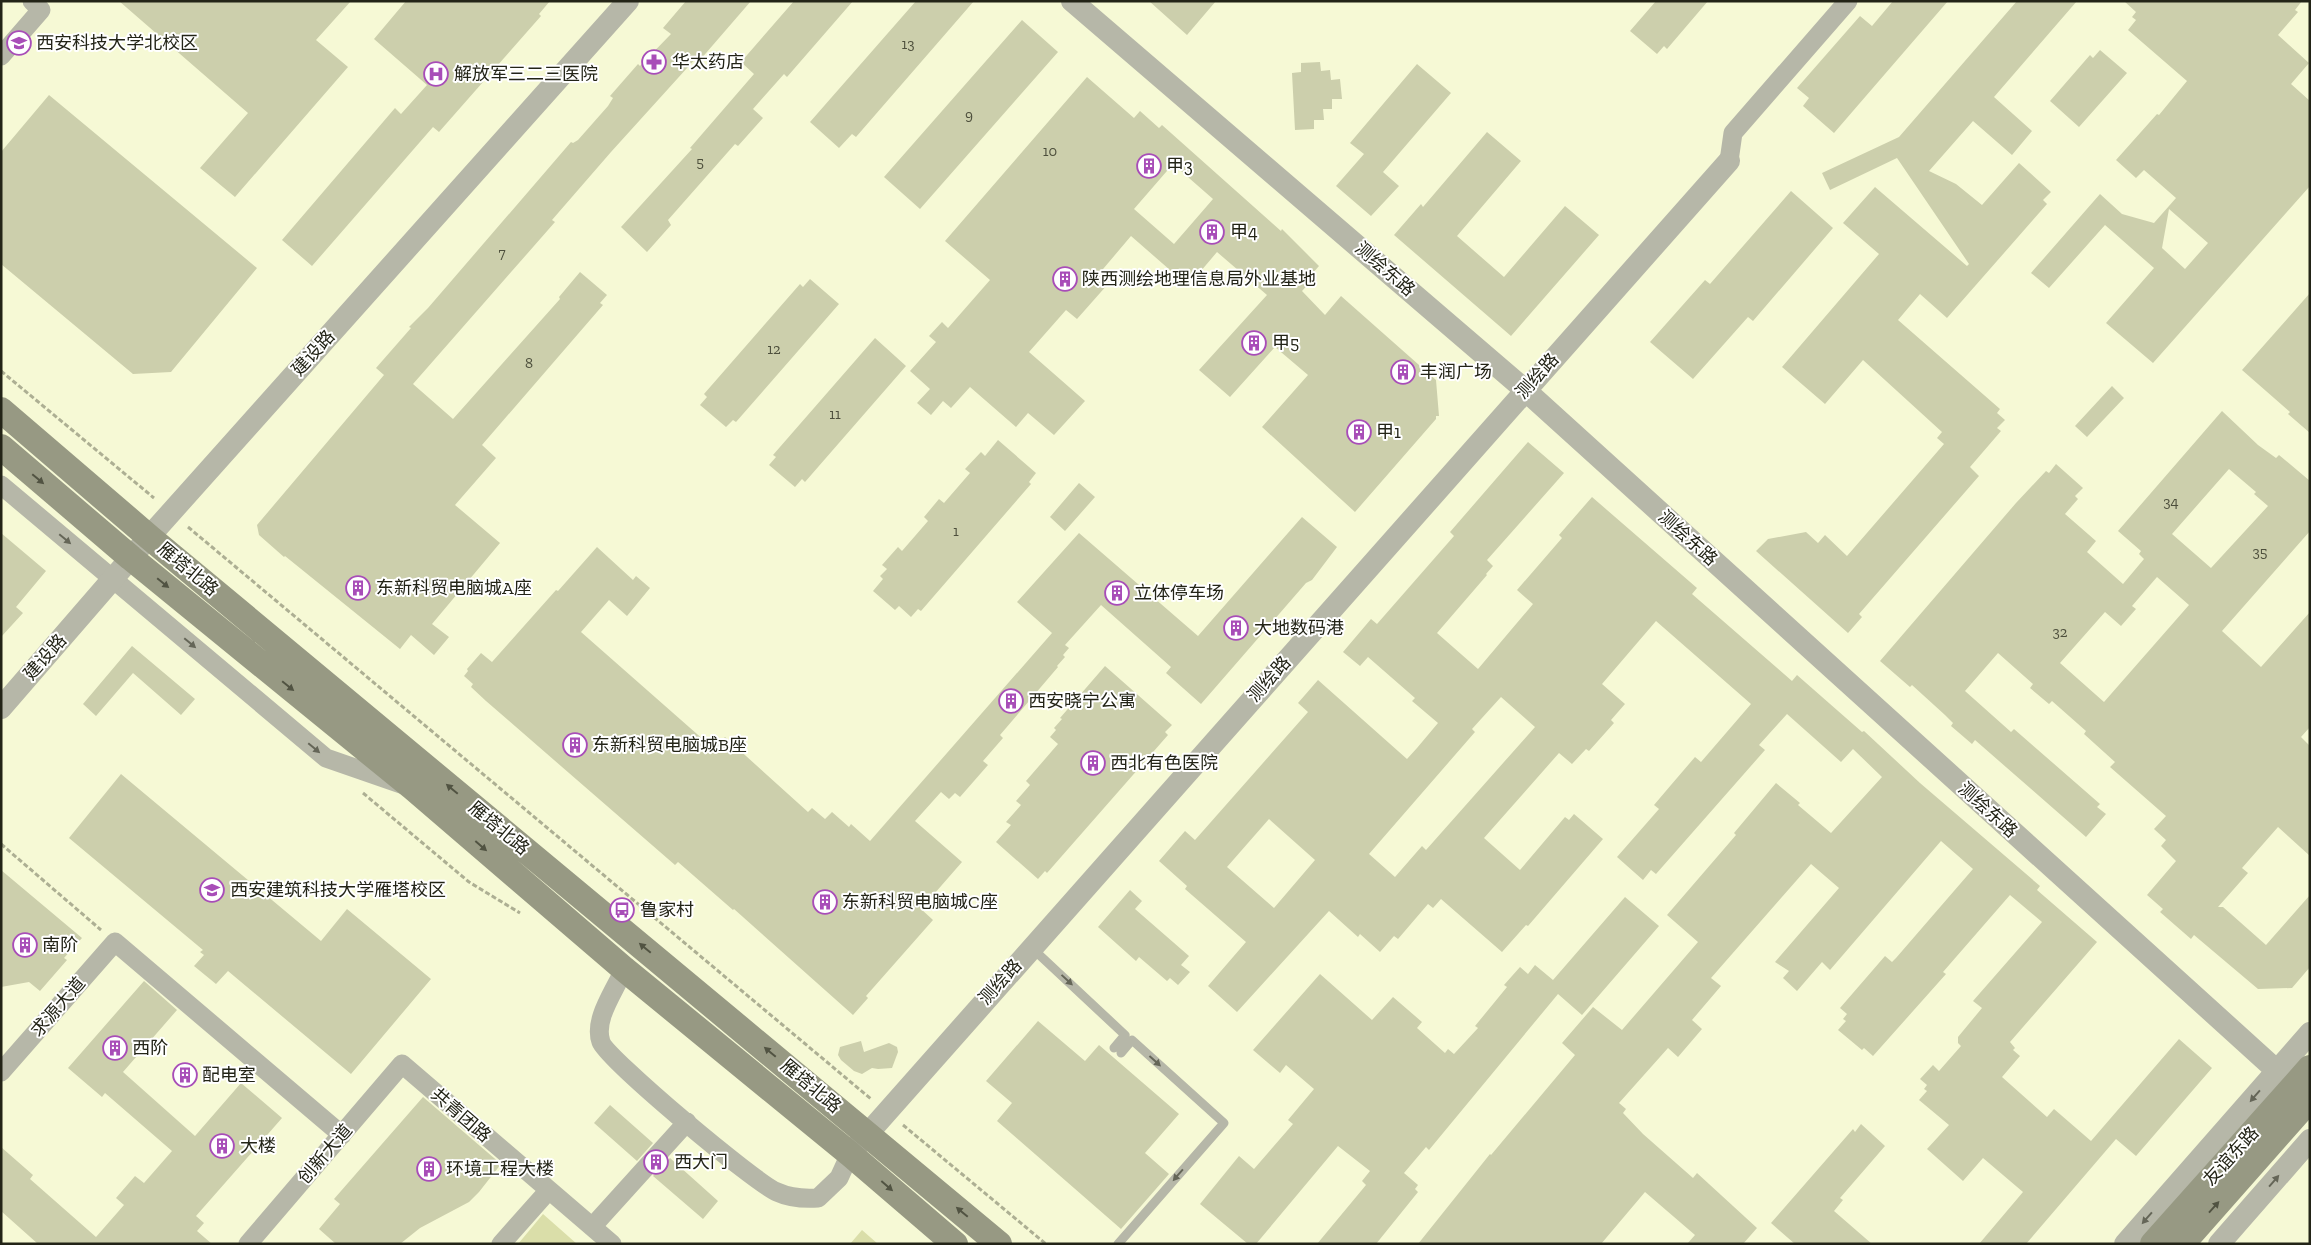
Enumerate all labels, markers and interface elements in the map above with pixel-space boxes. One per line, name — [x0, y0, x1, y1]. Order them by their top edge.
school or university icon: 西安科技大学北校区 — [6, 30, 32, 56]
place label: 西安科技大学北校区 — [36, 32, 198, 54]
house number: 13 — [901, 35, 915, 53]
pharmacy icon: 华太药店 — [641, 49, 667, 75]
place label: 华太药店 — [672, 51, 744, 73]
hospital icon: 解放军三二三医院 — [423, 61, 449, 87]
place label: 解放军三二三医院 — [454, 63, 598, 85]
house number: 9 — [965, 106, 973, 124]
house number: 10 — [1043, 142, 1057, 160]
house number: 5 — [696, 153, 704, 171]
building icon: 甲3 — [1136, 153, 1162, 179]
place label: 甲3 — [1166, 155, 1193, 177]
building icon: 甲4 — [1199, 219, 1225, 245]
place label: 甲4 — [1230, 221, 1258, 243]
street label: 测绘东路 — [1351, 237, 1419, 301]
house number: 7 — [498, 244, 506, 262]
building icon: 陕西测绘地理信息局外业基地 — [1052, 266, 1078, 292]
place label: 陕西测绘地理信息局外业基地 — [1082, 268, 1316, 290]
street label: 建设路 — [287, 326, 339, 380]
building icon: 甲5 — [1241, 330, 1267, 356]
place label: 甲5 — [1272, 332, 1299, 354]
house number: 12 — [767, 340, 781, 358]
street label: 测绘路 — [1511, 349, 1563, 403]
house number: 8 — [525, 354, 533, 372]
building icon: 丰润广场 — [1390, 359, 1416, 385]
place label: 丰润广场 — [1420, 361, 1492, 383]
house number: 11 — [829, 405, 841, 423]
building icon: 甲1 — [1346, 419, 1372, 445]
place label: 甲1 — [1376, 421, 1401, 443]
one-way arrow — [32, 473, 45, 484]
house number: 34 — [2163, 493, 2179, 511]
street label: 测绘东路 — [1654, 506, 1722, 570]
house number: 1 — [953, 522, 959, 540]
one-way arrow — [59, 533, 72, 544]
street label: 雁塔北路 — [153, 537, 223, 601]
house number: 35 — [2252, 543, 2268, 561]
building icon: 东新科贸电脑城A座 — [345, 575, 371, 601]
place label: 东新科贸电脑城A座 — [376, 577, 532, 599]
one-way arrow — [156, 578, 169, 589]
building icon: 立体停车场 — [1104, 580, 1130, 606]
place label: 立体停车场 — [1134, 582, 1224, 604]
building icon: 大地数码港 — [1223, 615, 1249, 641]
place label: 大地数码港 — [1254, 617, 1344, 639]
house number: 32 — [2052, 623, 2068, 641]
street label: 建设路 — [19, 629, 71, 685]
one-way arrow — [183, 638, 196, 649]
street label: 测绘路 — [1243, 652, 1295, 706]
one-way arrow — [282, 681, 295, 692]
building icon: 西安晓宁公寓 — [998, 688, 1024, 714]
place label: 西安晓宁公寓 — [1028, 690, 1136, 712]
building icon: 东新科贸电脑城B座 — [562, 732, 588, 758]
place label: 东新科贸电脑城B座 — [592, 734, 747, 756]
one-way arrow — [308, 742, 320, 753]
building icon: 西北有色医院 — [1080, 750, 1106, 776]
place label: 西北有色医院 — [1110, 752, 1218, 774]
street label: 测绘东路 — [1954, 778, 2022, 842]
one-way arrow — [446, 783, 459, 794]
street label: 雁塔北路 — [464, 796, 534, 860]
one-way arrow — [474, 840, 486, 852]
school or university icon: 西安建筑科技大学雁塔校区 — [199, 877, 225, 903]
place label: 西安建筑科技大学雁塔校区 — [230, 879, 446, 901]
building icon: 东新科贸电脑城C座 — [812, 889, 838, 915]
place label: 东新科贸电脑城C座 — [842, 891, 998, 913]
bus stop icon: 鲁家村 — [609, 897, 635, 923]
place label: 鲁家村 — [640, 899, 694, 921]
building icon: 南阶 — [12, 932, 38, 958]
place label: 南阶 — [42, 934, 78, 956]
one-way arrow — [638, 943, 651, 954]
street label: 测绘路 — [974, 955, 1026, 1009]
street label: 求源大道 — [26, 973, 90, 1041]
one-way arrow — [1060, 975, 1073, 986]
building icon: 西阶 — [102, 1035, 128, 1061]
place label: 西阶 — [132, 1037, 168, 1059]
one-way arrow — [764, 1047, 776, 1058]
street label: 雁塔北路 — [776, 1054, 846, 1118]
one-way arrow — [1149, 1055, 1161, 1067]
building icon: 配电室 — [172, 1062, 198, 1088]
place label: 配电室 — [202, 1064, 256, 1086]
street label: 共青团路 — [427, 1083, 495, 1147]
one-way arrow — [2249, 1090, 2260, 1103]
street label: 创新大道 — [293, 1120, 357, 1188]
street label: 友谊东路 — [2199, 1122, 2263, 1190]
building icon: 大楼 — [209, 1133, 235, 1159]
place label: 大楼 — [240, 1135, 276, 1157]
building icon: 西大门 — [643, 1149, 669, 1175]
place label: 西大门 — [674, 1151, 728, 1173]
building icon: 环境工程大楼 — [416, 1156, 442, 1182]
place label: 环境工程大楼 — [446, 1158, 554, 1180]
one-way arrow — [1173, 1169, 1184, 1182]
one-way arrow — [2268, 1175, 2280, 1187]
one-way arrow — [881, 1180, 894, 1191]
one-way arrow — [2208, 1202, 2220, 1214]
one-way arrow — [955, 1207, 968, 1218]
one-way arrow — [2142, 1212, 2153, 1225]

